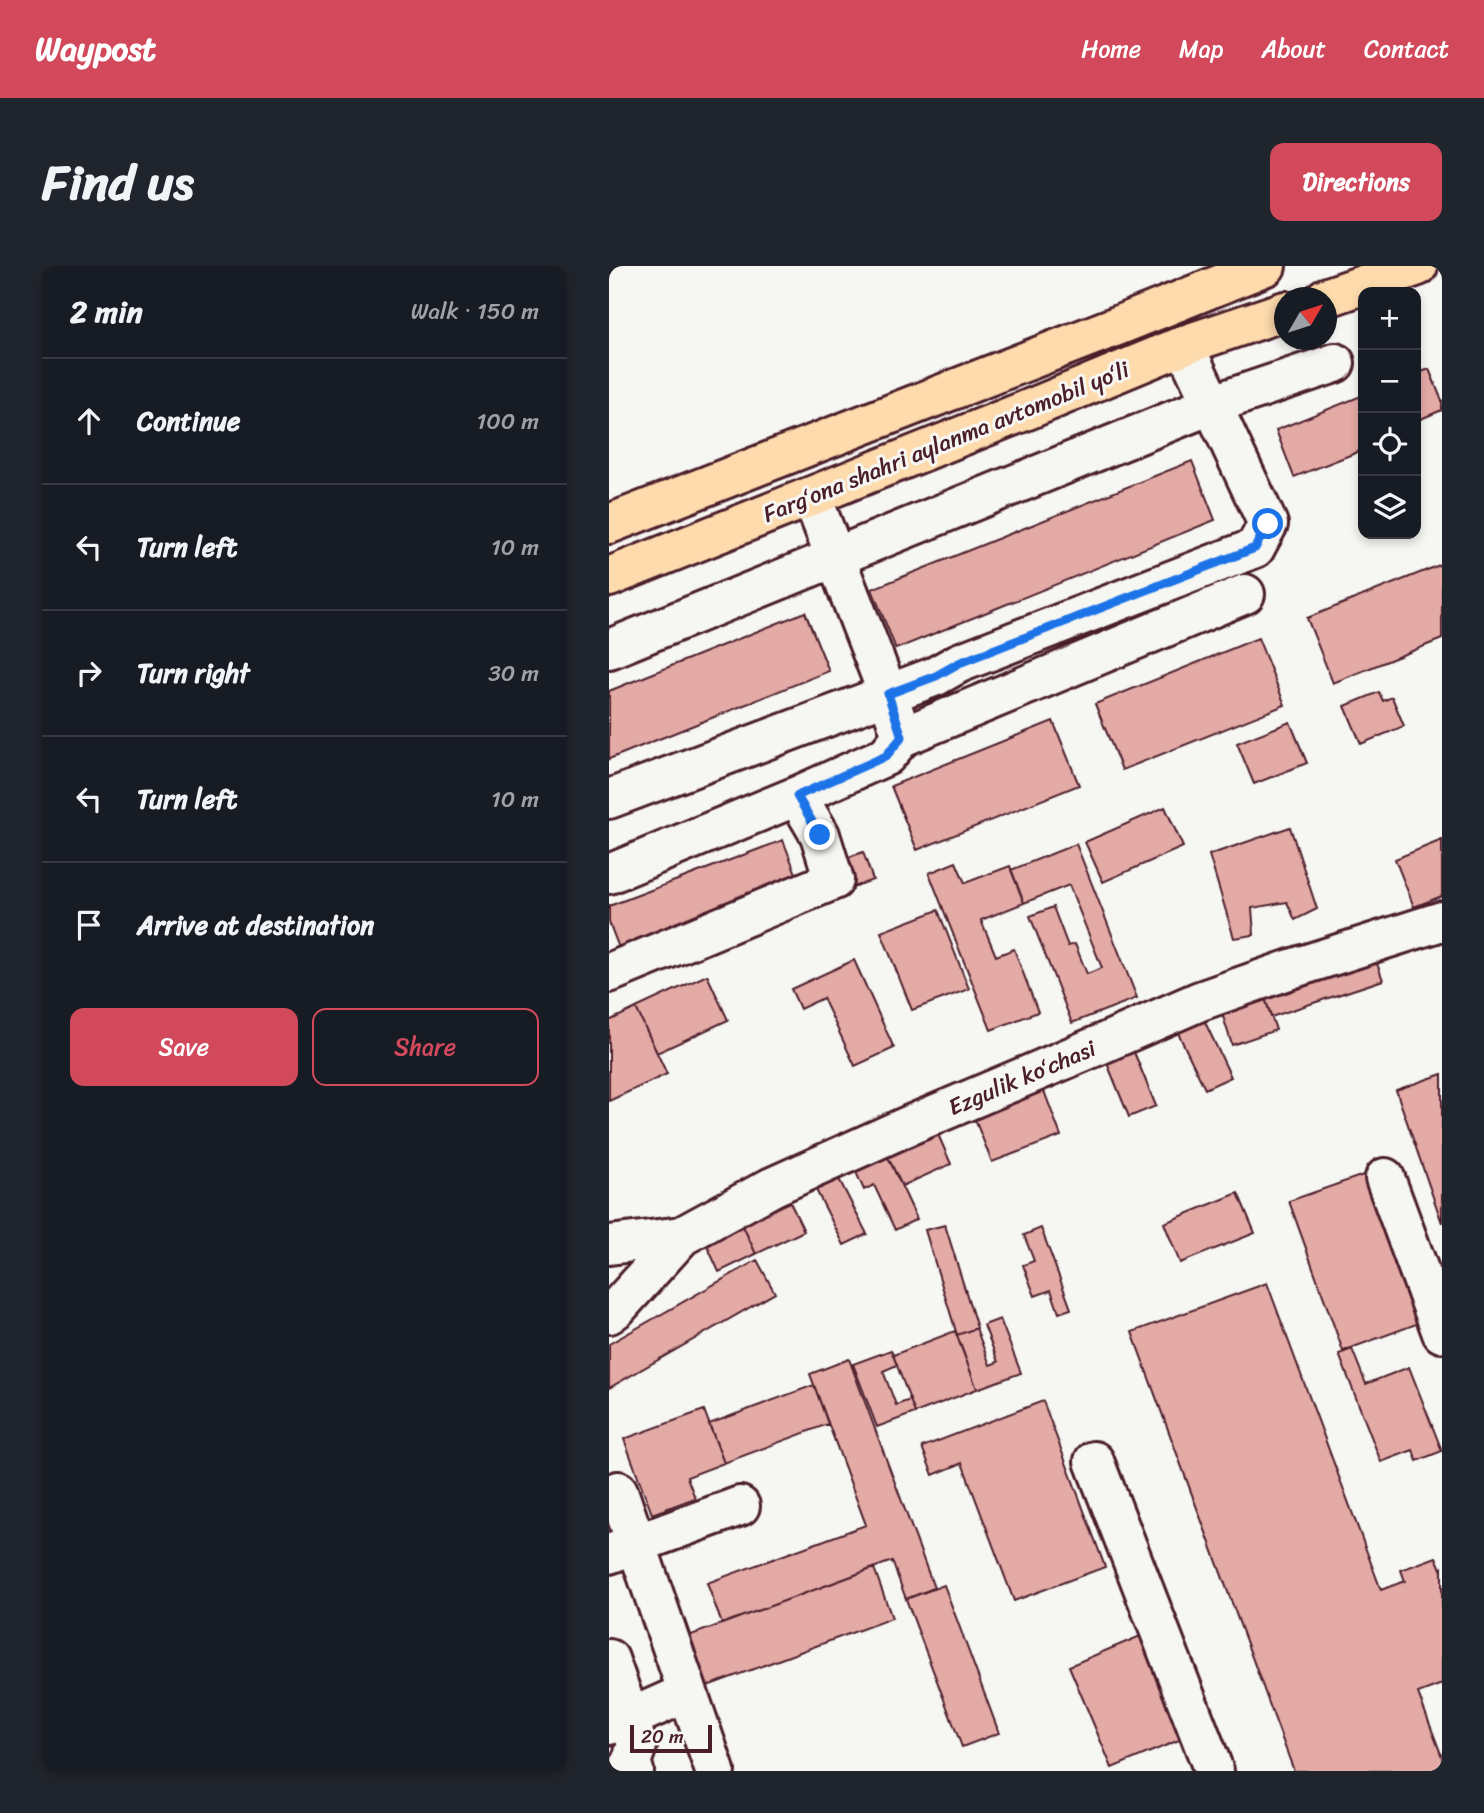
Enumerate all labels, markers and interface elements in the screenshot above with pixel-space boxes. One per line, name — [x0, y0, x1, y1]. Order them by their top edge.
text: Waypost — [35, 20, 156, 78]
text: Home — [1081, 28, 1141, 70]
text: Map — [1179, 28, 1223, 70]
text: About — [1261, 28, 1326, 70]
text: Contact — [1364, 28, 1449, 70]
text: Find us — [42, 139, 194, 226]
button: Directions — [1270, 143, 1442, 221]
text: 2 min — [70, 285, 143, 339]
north arrow — [1274, 287, 1337, 350]
map controls — [1358, 287, 1421, 539]
button: + — [1358, 287, 1421, 350]
text: Walk · 150 m — [411, 291, 539, 332]
street label: Fargʻona shahri aylanma avtomobil yoʻli — [756, 349, 1136, 535]
button: − — [1358, 350, 1421, 413]
text: Continue — [137, 398, 240, 444]
text: 100 m — [476, 401, 539, 442]
icon: ahead — [70, 402, 108, 440]
button: locate — [1358, 413, 1421, 476]
button: layers — [1358, 476, 1421, 539]
route start — [1252, 508, 1283, 539]
text: Turn left — [137, 524, 237, 570]
text: 10 m — [491, 527, 539, 568]
icon: left — [70, 528, 108, 566]
text: Turn right — [137, 650, 250, 696]
text: 30 m — [488, 653, 539, 694]
icon: right — [70, 654, 108, 692]
text: Turn left — [137, 776, 237, 822]
text: 10 m — [491, 779, 539, 820]
icon: left — [70, 780, 108, 818]
route end — [804, 819, 835, 850]
text: Arrive at destination — [137, 902, 374, 948]
icon: arrive — [70, 906, 108, 944]
button: Save — [70, 1008, 298, 1086]
button: Share — [312, 1008, 539, 1086]
street label: Ezgulik koʻchasi — [942, 1028, 1103, 1128]
text: 20 m — [641, 1720, 684, 1753]
scale bar — [630, 1722, 712, 1754]

